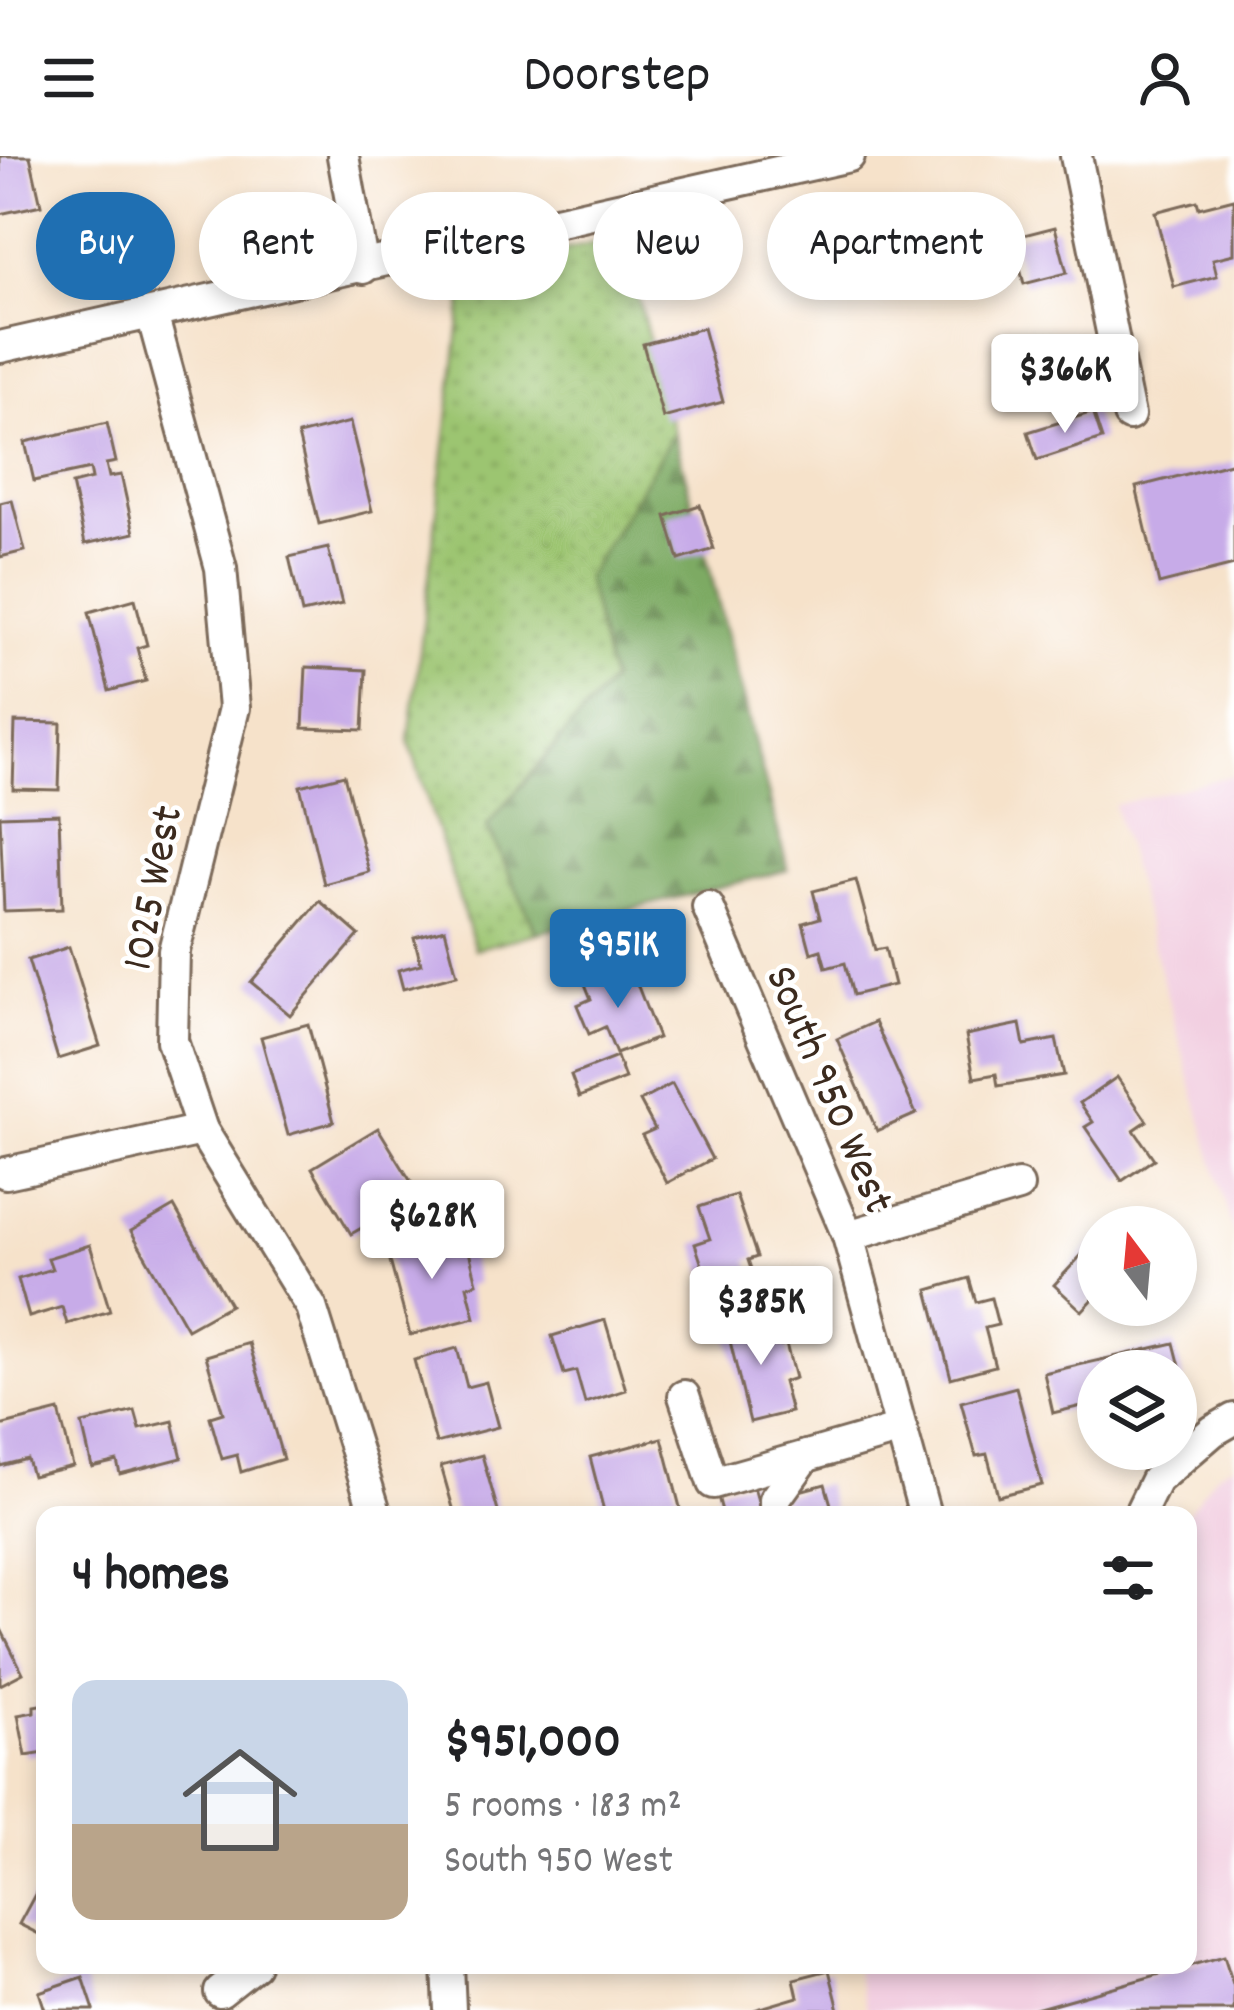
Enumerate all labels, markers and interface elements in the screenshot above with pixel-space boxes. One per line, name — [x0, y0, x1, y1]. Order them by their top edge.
text: Doorstep — [523, 40, 711, 117]
icon: menu — [36, 45, 102, 111]
icon: person — [1132, 45, 1198, 111]
chip: Buy — [36, 192, 175, 300]
chip: Rent — [199, 192, 357, 300]
chip: Filters — [381, 192, 569, 300]
chip: New — [593, 192, 743, 300]
chip: Apartment — [767, 192, 1026, 300]
pin: $366K — [981, 334, 1149, 436]
text: $366K — [1018, 345, 1112, 400]
street label: 1025 West — [109, 801, 203, 976]
pin: $951K — [534, 909, 702, 1011]
text: $951K — [577, 920, 659, 975]
street label: South 950 West — [745, 957, 908, 1225]
pin: $628K — [348, 1180, 516, 1282]
text: $628K — [387, 1191, 477, 1246]
north arrow — [1077, 1206, 1197, 1326]
map controls — [1077, 1206, 1197, 1470]
pin: $385K — [677, 1266, 845, 1368]
text: $385K — [717, 1277, 805, 1332]
button: layers — [1077, 1350, 1197, 1470]
text: 4 homes — [72, 1542, 230, 1614]
icon: filters — [1095, 1545, 1161, 1611]
text: $951,000 — [444, 1709, 621, 1781]
icon: home — [168, 1728, 312, 1872]
text: 5 rooms · 183 m² — [444, 1781, 682, 1836]
text: South 950 West — [444, 1836, 673, 1891]

